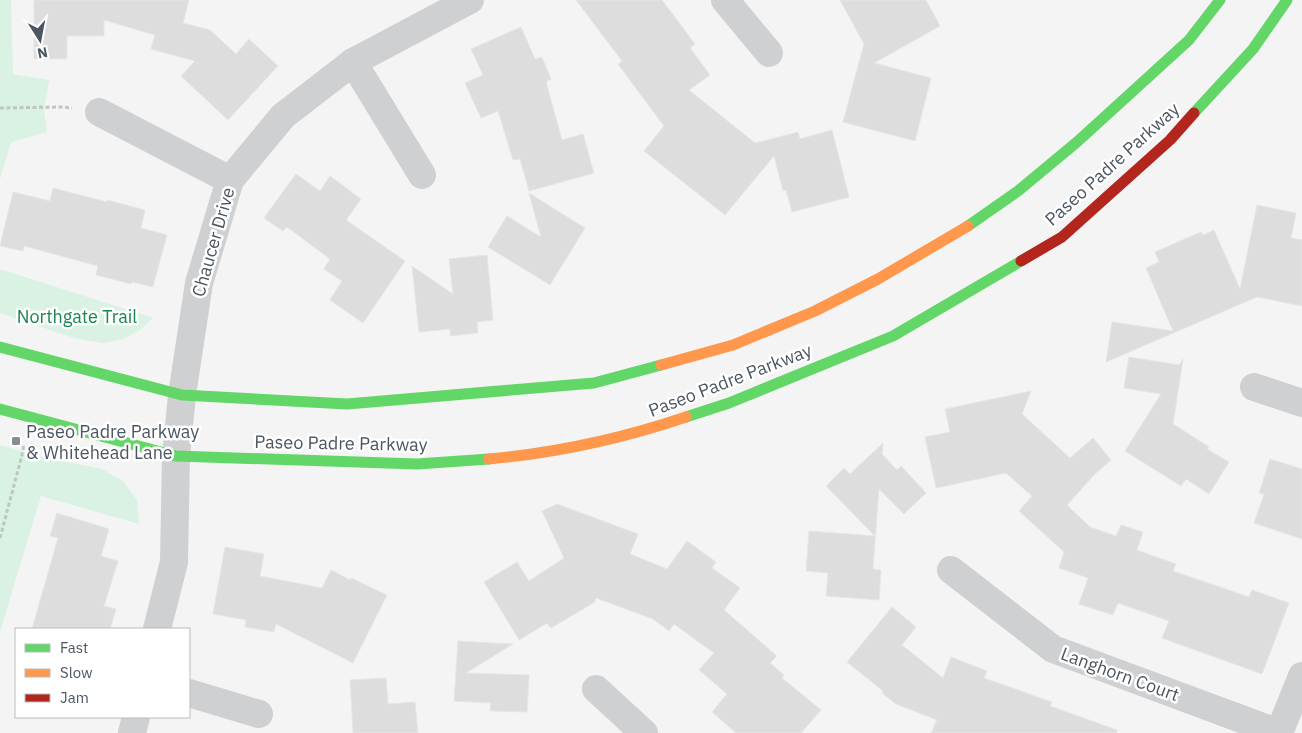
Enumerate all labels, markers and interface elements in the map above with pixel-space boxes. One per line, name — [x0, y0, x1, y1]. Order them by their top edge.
north arrow — [15, 15, 65, 65]
text: N — [36, 43, 49, 63]
street label: Paseo Padre Parkway — [1040, 97, 1184, 231]
street label: Chaucer Drive — [186, 185, 240, 299]
park label: Northgate Trail — [17, 305, 137, 328]
street label: Paseo Padre Parkway — [645, 338, 815, 422]
place label: Paseo Padre Parkway & Whitehead Lane — [26, 420, 199, 464]
street label: Paseo Padre Parkway — [254, 430, 428, 456]
marker: Paseo Padre Parkway & Whitehead Lane — [10, 435, 22, 447]
legend — [15, 628, 190, 718]
text: Fast — [60, 638, 88, 657]
street label: Langhorn Court — [1058, 642, 1182, 706]
text: Slow — [60, 663, 93, 682]
text: Jam — [60, 688, 89, 707]

